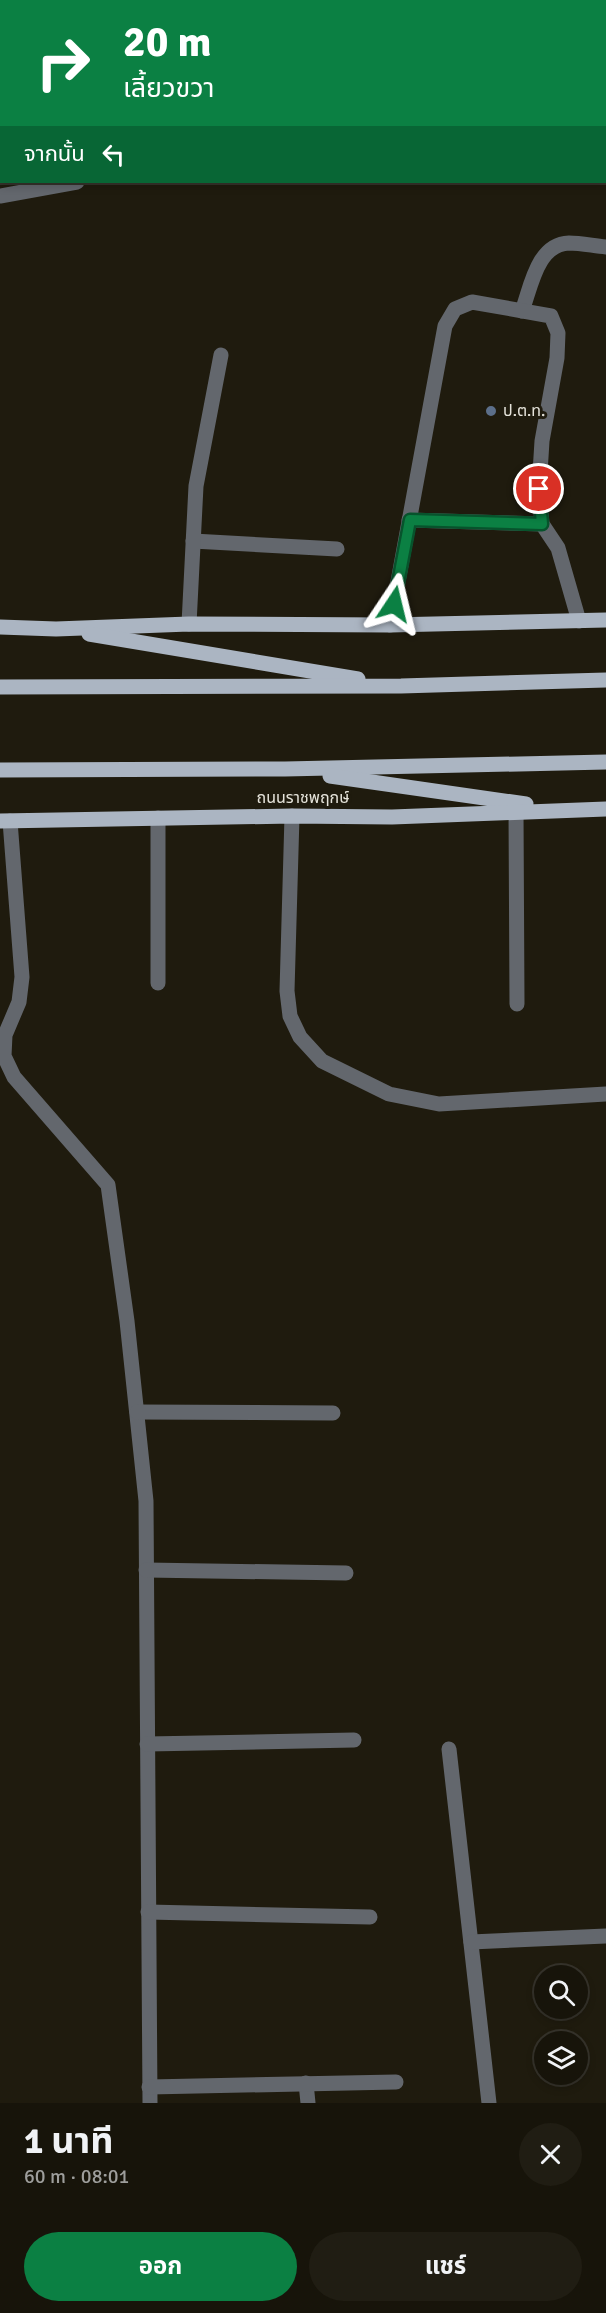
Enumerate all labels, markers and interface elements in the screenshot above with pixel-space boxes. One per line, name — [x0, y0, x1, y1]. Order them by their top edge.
text: 20 m — [123, 17, 212, 68]
icon: right — [24, 24, 102, 102]
text: เลี้ยวขวา — [123, 72, 214, 105]
icon: left — [97, 138, 130, 171]
text: จากนั้น — [24, 140, 85, 167]
place label: ป.ต.ท. — [503, 401, 545, 421]
marker: ป.ต.ท. — [484, 404, 498, 418]
pin — [513, 463, 564, 514]
icon: arrive — [522, 472, 555, 505]
position arrow — [362, 572, 426, 636]
street label: ถนนราชพฤกษ์ — [257, 788, 349, 808]
map controls — [534, 1965, 588, 2085]
button: search — [534, 1965, 588, 2019]
button: layers — [534, 2031, 588, 2085]
text: 1 นาที — [24, 2119, 113, 2164]
button: close — [519, 2123, 582, 2186]
text: 60 m · 08:01 — [24, 2164, 129, 2189]
button: ออก — [24, 2232, 297, 2301]
button: แชร์ — [309, 2232, 582, 2301]

